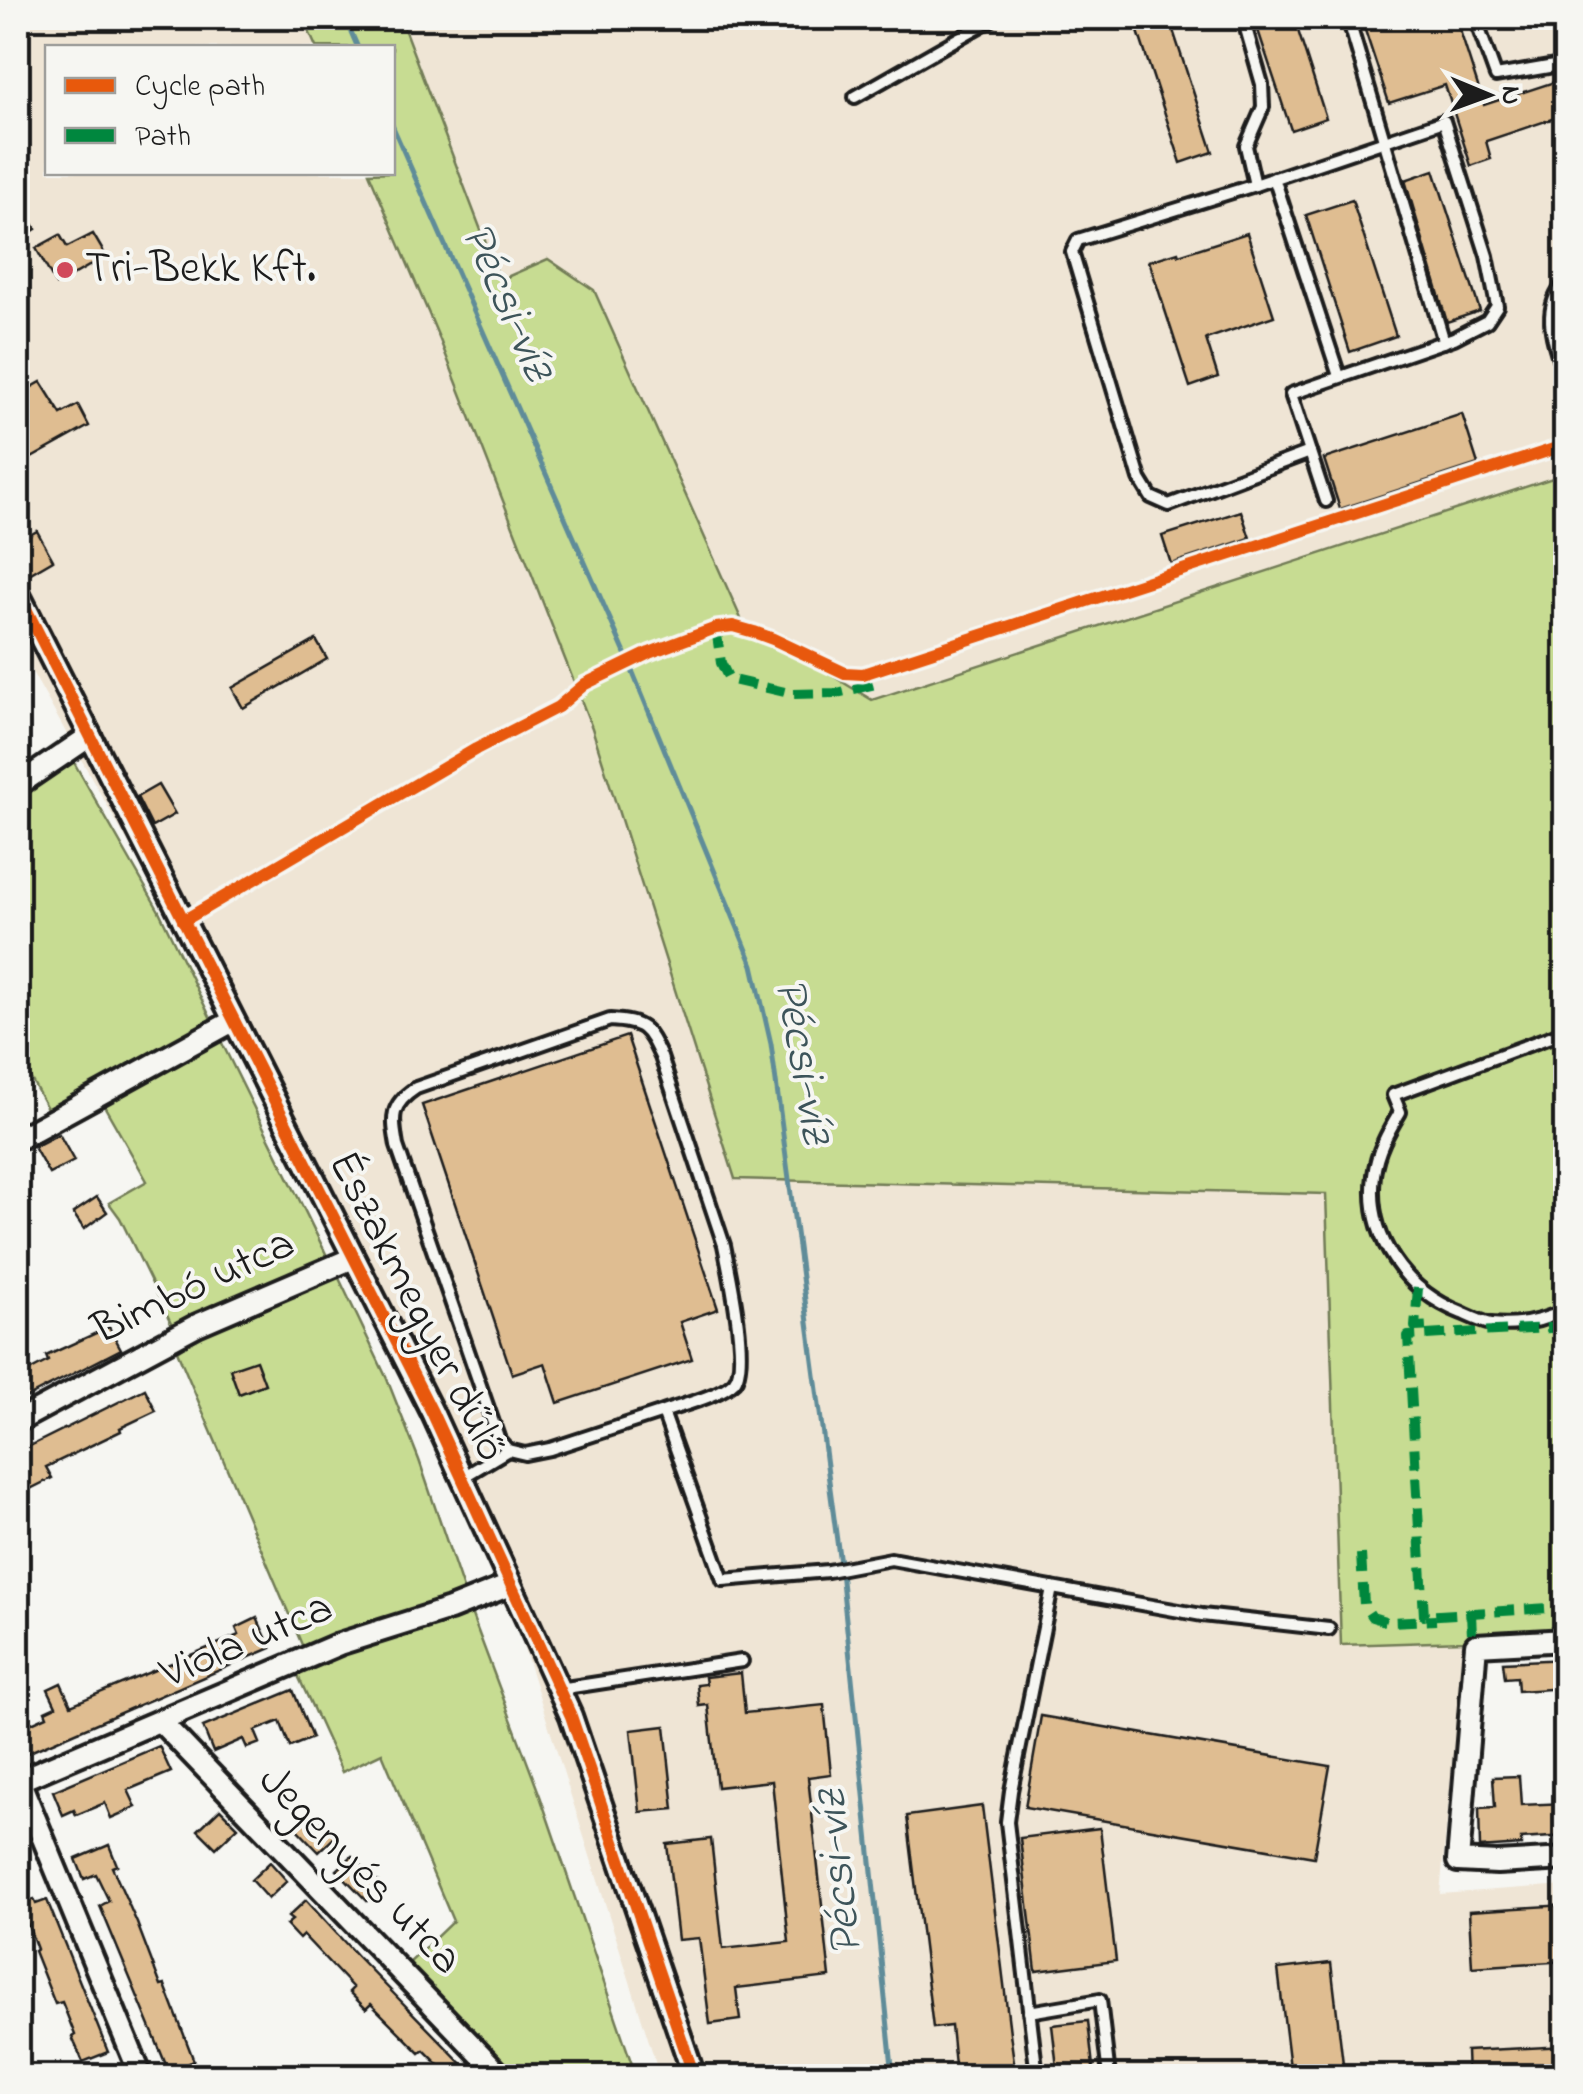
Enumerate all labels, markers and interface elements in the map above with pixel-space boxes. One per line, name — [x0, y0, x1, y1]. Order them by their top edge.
legend — [45, 45, 395, 175]
north arrow — [1438, 45, 1538, 145]
text: Cycle path — [135, 66, 265, 110]
text: N — [1489, 86, 1530, 105]
text: Path — [135, 116, 191, 160]
water label: Pécsi-víz — [440, 212, 573, 395]
place label: Tri-Bekk Kft. — [85, 237, 316, 303]
marker: Tri-Bekk Kft. — [54, 259, 76, 281]
water label: Pécsi-víz — [753, 973, 851, 1152]
street label: Északmegyer dűlő — [308, 1140, 523, 1474]
street label: Bimbó utca — [81, 1212, 306, 1364]
street label: Viola utca — [150, 1576, 344, 1708]
street label: Jegenyés utca — [241, 1751, 477, 1992]
water label: Pécsi-víz — [796, 1784, 883, 1959]

